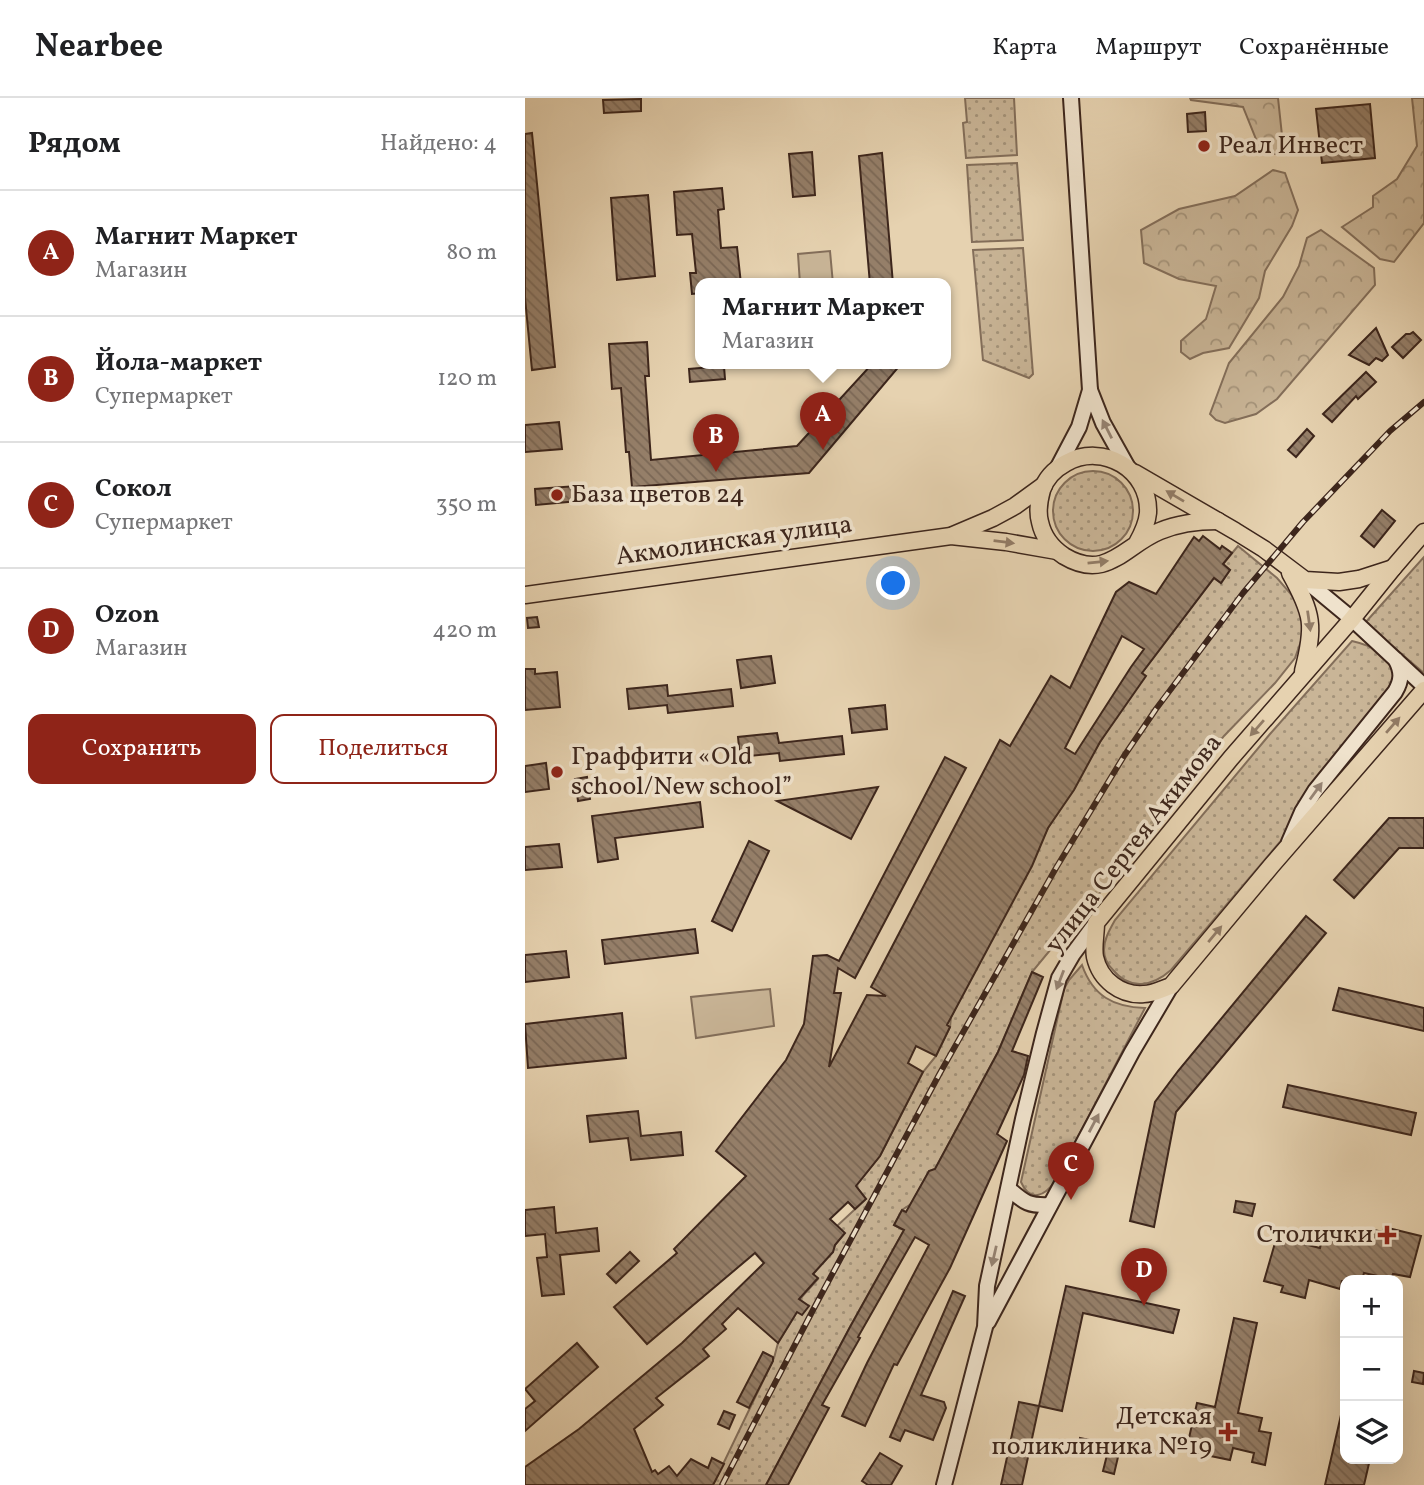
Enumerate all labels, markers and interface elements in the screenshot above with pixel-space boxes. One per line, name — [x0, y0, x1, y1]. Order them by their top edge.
text: Nearbee — [35, 25, 163, 71]
text: Карта — [992, 31, 1057, 65]
text: Маршрут — [1095, 31, 1201, 65]
text: Сохранённые — [1239, 31, 1389, 65]
text: Рядом — [28, 123, 121, 165]
text: Найдено: 4 — [380, 128, 497, 160]
place label: Реал Инвест — [1218, 128, 1363, 164]
marker: Реал Инвест — [1196, 138, 1212, 154]
text: Магнит Маркет — [95, 219, 298, 255]
text: A — [43, 237, 59, 269]
text: 80 m — [447, 237, 497, 269]
text: Магазин — [95, 255, 187, 287]
popup — [695, 278, 951, 369]
text: Магнит Маркет — [722, 290, 924, 326]
text: Магазин — [722, 326, 814, 358]
text: Йола-маркет — [95, 345, 262, 381]
text: B — [43, 363, 59, 395]
text: 120 m — [437, 363, 497, 395]
text: Супермаркет — [95, 381, 233, 413]
pin: A — [800, 392, 846, 450]
pin: B — [693, 414, 739, 472]
one-way arrow — [1101, 419, 1112, 439]
text: Сокол — [95, 471, 172, 507]
place label: База цветов 24 — [571, 477, 745, 513]
marker: База цветов 24 — [549, 487, 565, 503]
text: C — [44, 489, 58, 521]
text: 350 m — [436, 489, 497, 521]
one-way arrow — [1166, 490, 1185, 503]
text: Супермаркет — [95, 507, 233, 539]
street label: Акмолинская улица — [613, 507, 855, 575]
one-way arrow — [993, 537, 1015, 548]
one-way arrow — [1087, 557, 1109, 568]
your location — [876, 566, 910, 600]
text: Ozon — [95, 597, 160, 633]
one-way arrow — [1304, 610, 1315, 632]
text: D — [43, 615, 59, 647]
text: 420 m — [432, 615, 497, 647]
text: Магазин — [95, 633, 187, 665]
button: Сохранить — [28, 714, 256, 784]
button: Поделиться — [270, 714, 497, 784]
one-way arrow — [1385, 716, 1401, 734]
one-way arrow — [1250, 720, 1265, 737]
street label: улица Сергея Акимова — [1037, 727, 1231, 961]
place label: Граффити «Old school/New school” — [571, 739, 792, 805]
marker: Граффити «Old school/New school” — [549, 764, 565, 780]
one-way arrow — [1309, 782, 1323, 800]
one-way arrow — [1207, 925, 1222, 943]
one-way arrow — [1054, 970, 1065, 991]
one-way arrow — [1088, 1113, 1100, 1133]
pin: C — [1048, 1142, 1094, 1200]
place label: Столички — [1256, 1217, 1373, 1253]
marker: Столички — [1379, 1227, 1395, 1243]
one-way arrow — [988, 1245, 999, 1267]
pin: D — [1121, 1248, 1167, 1306]
map controls — [1340, 1275, 1403, 1464]
button: + — [1340, 1275, 1403, 1338]
button: − — [1340, 1338, 1403, 1401]
place label: Детская поликлиника №19 — [992, 1399, 1212, 1465]
button: layers — [1340, 1401, 1403, 1464]
marker: Детская поликлиника №19 — [1218, 1422, 1238, 1442]

